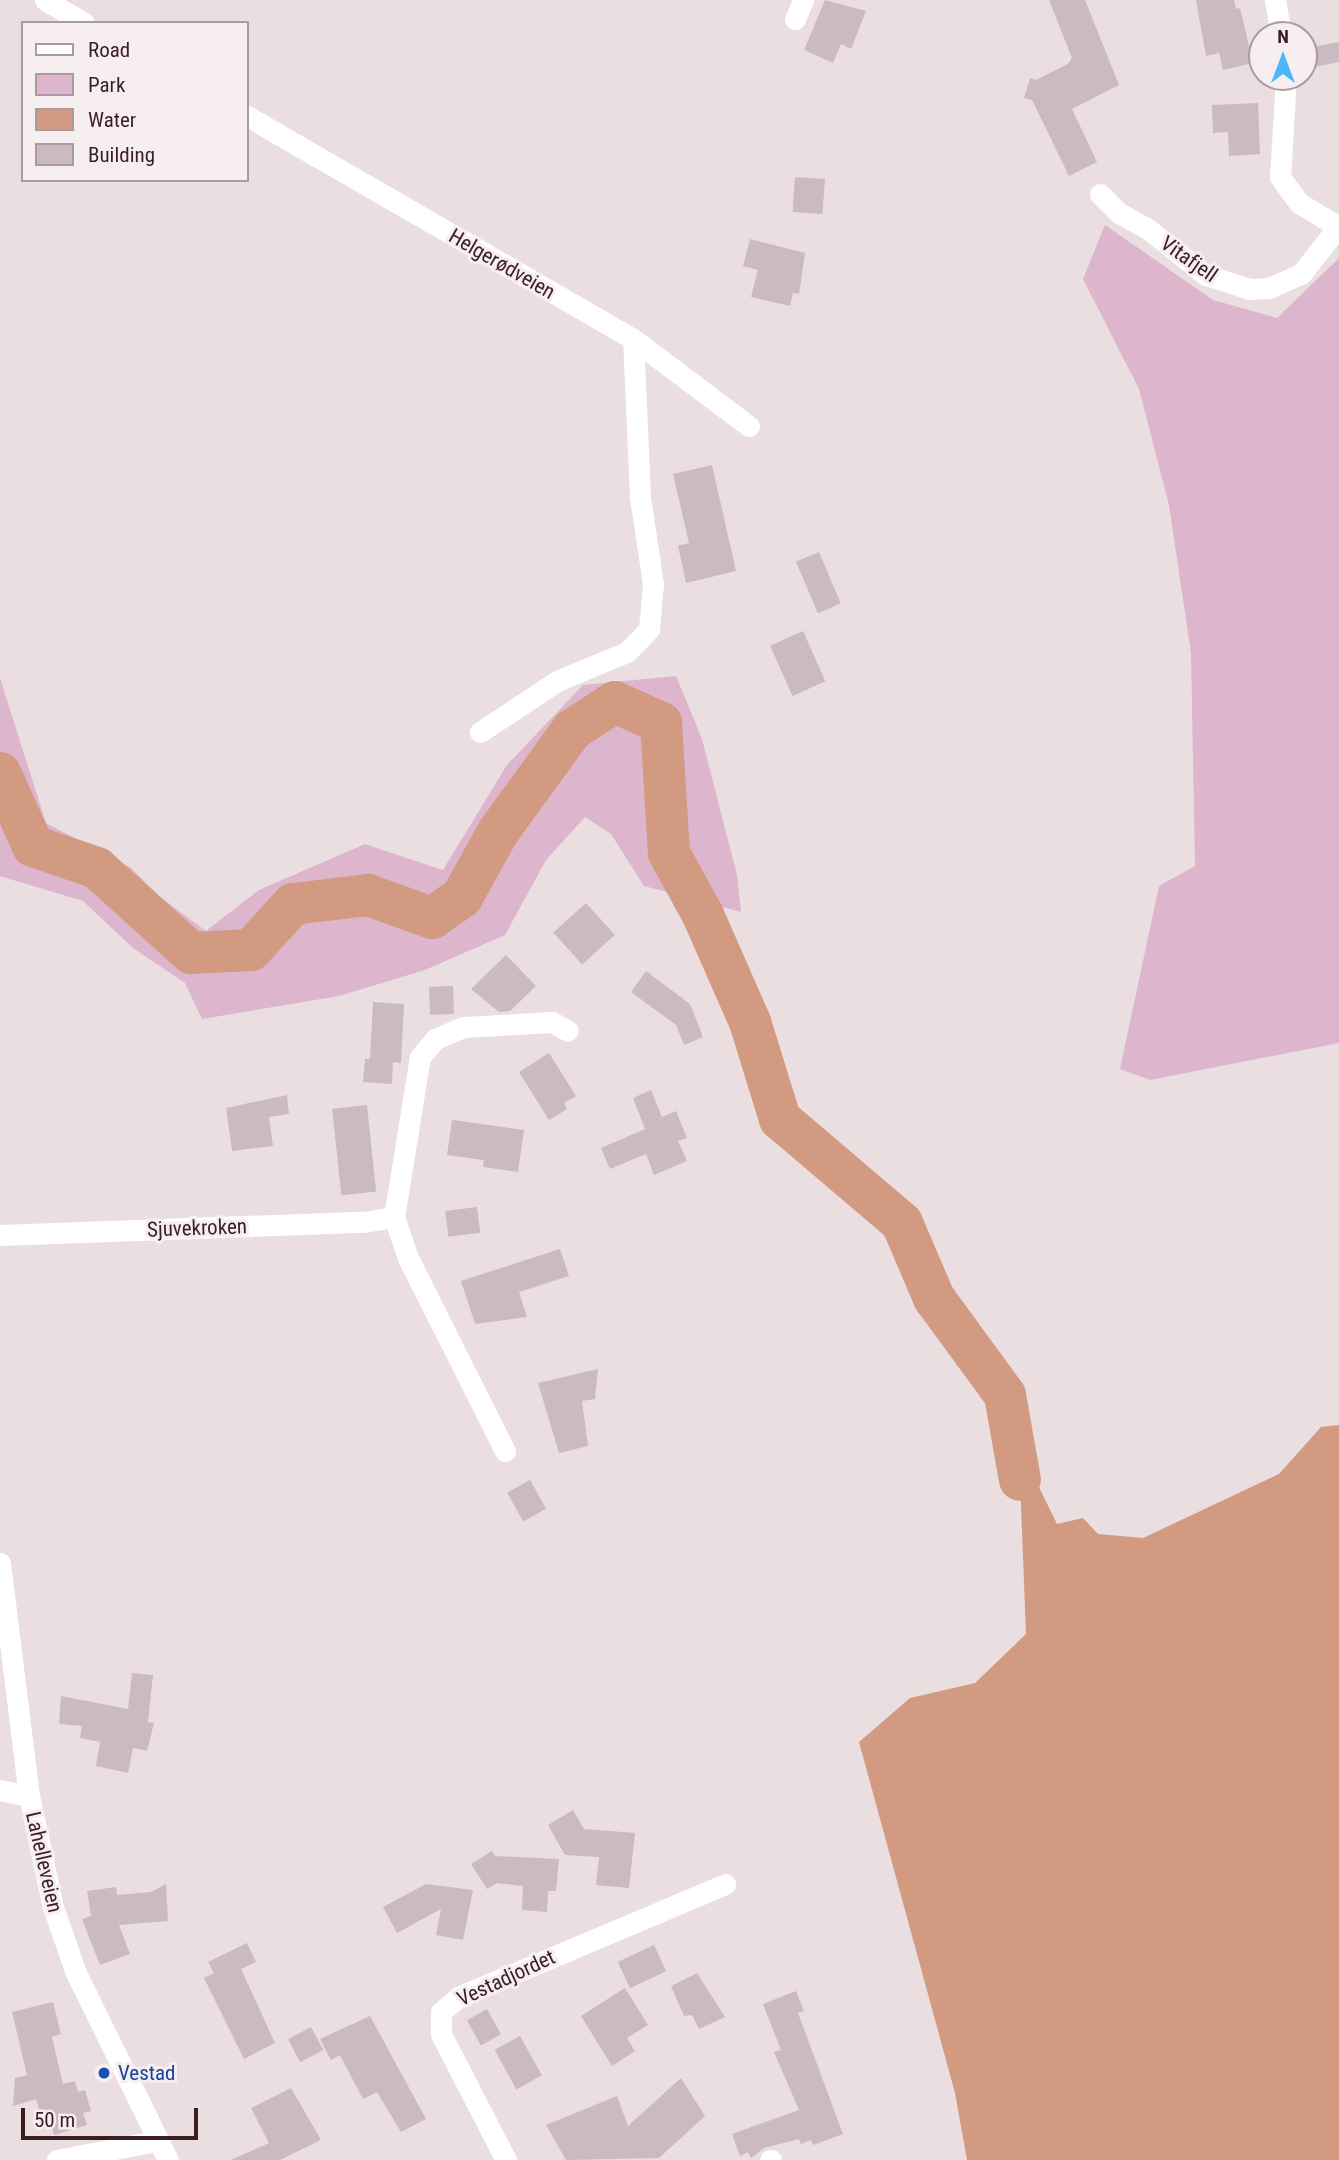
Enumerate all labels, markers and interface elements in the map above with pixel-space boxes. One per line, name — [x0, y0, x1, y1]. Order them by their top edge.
legend — [21, 21, 248, 182]
north arrow — [1248, 21, 1318, 91]
text: N — [1277, 25, 1289, 48]
text: Road — [88, 38, 130, 62]
text: Park — [88, 73, 125, 97]
text: Water — [88, 108, 136, 132]
text: Building — [88, 143, 155, 167]
street label: Helgerødveien — [444, 223, 560, 305]
street label: Vitafjell — [1156, 230, 1222, 288]
street label: Sjuvekroken — [147, 1214, 247, 1242]
street label: Lahelleveien — [20, 1809, 68, 1915]
street label: Vestadjordet — [453, 1944, 559, 2012]
place label: Vestad — [118, 2060, 175, 2086]
marker: Vestad — [96, 2065, 112, 2081]
scale bar — [24, 2094, 201, 2138]
text: 50 m — [34, 2108, 75, 2132]

